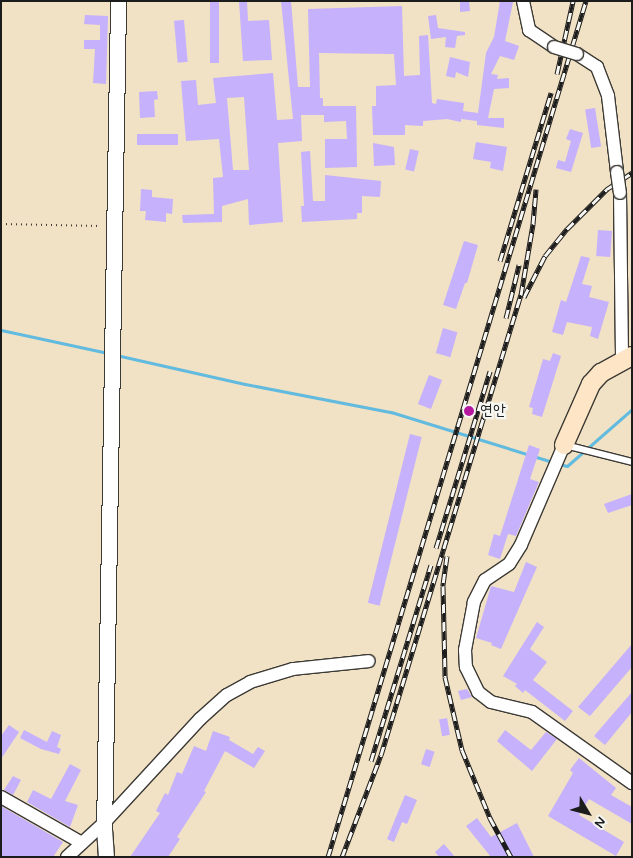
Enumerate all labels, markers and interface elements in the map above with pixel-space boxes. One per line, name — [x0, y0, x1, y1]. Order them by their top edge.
place label: 연안 — [480, 401, 506, 421]
marker: 연안 — [462, 404, 476, 418]
north arrow — [563, 788, 613, 838]
text: N — [590, 813, 610, 831]

